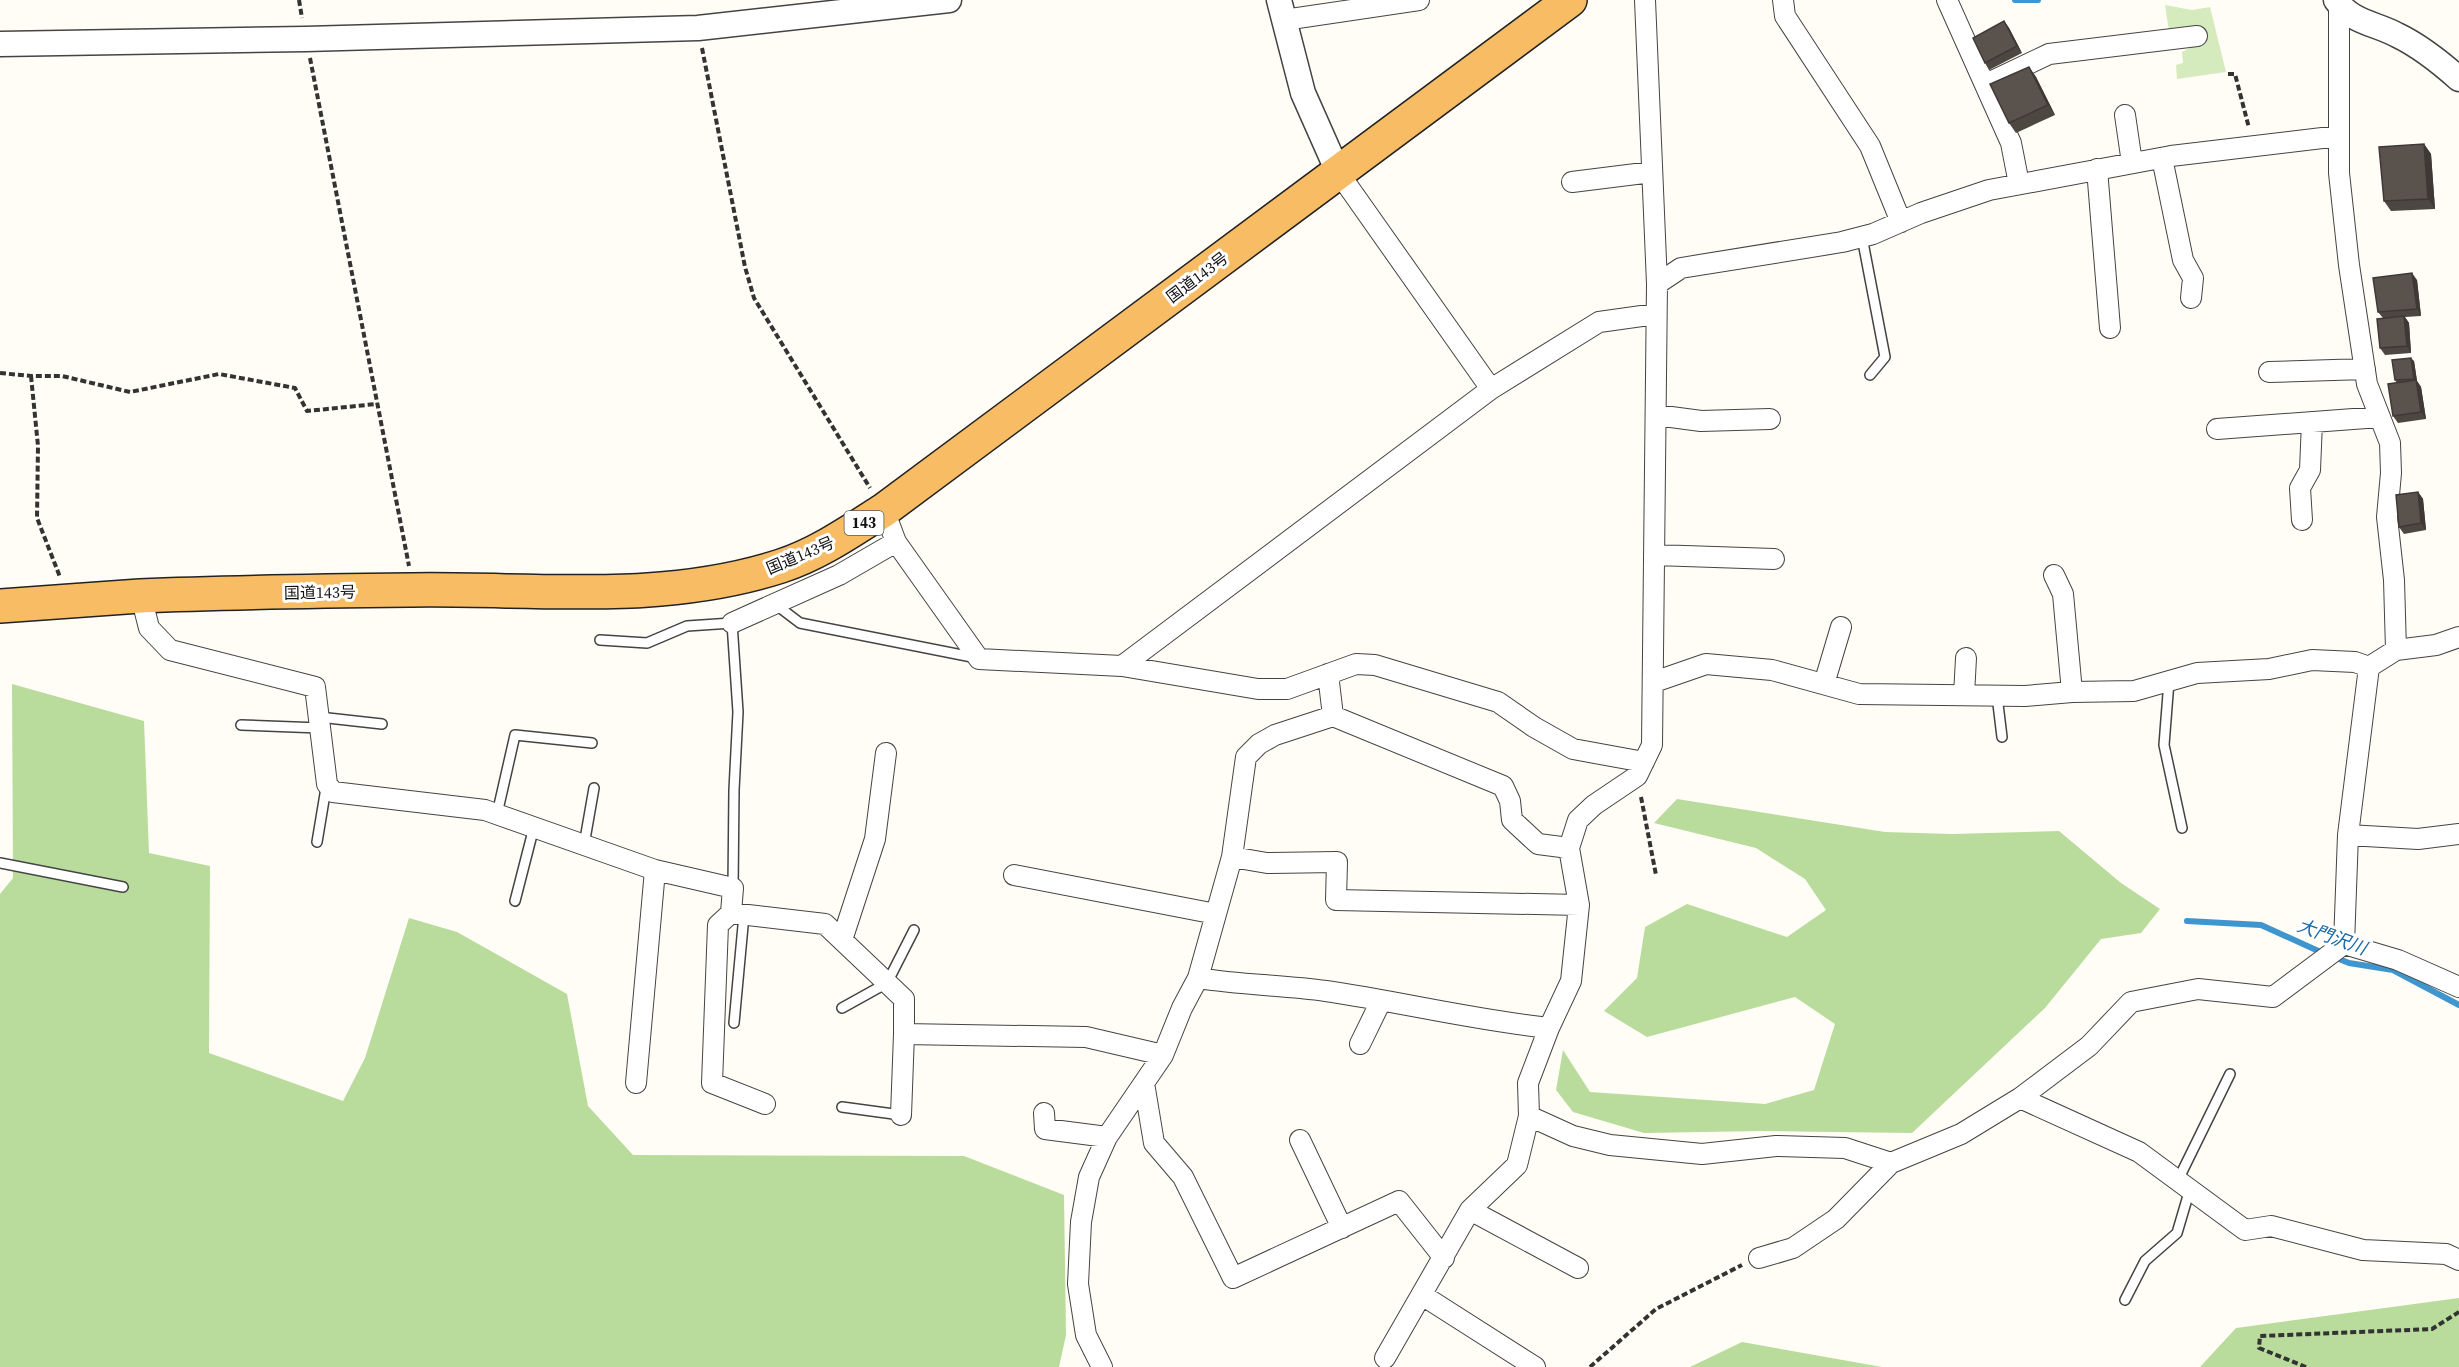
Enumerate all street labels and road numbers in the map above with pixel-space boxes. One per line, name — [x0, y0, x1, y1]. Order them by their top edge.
street label: 国道143号 — [1162, 247, 1232, 307]
road number: 143 — [844, 511, 884, 535]
street label: 国道143号 — [763, 531, 837, 579]
street label: 国道143号 — [284, 580, 356, 604]

